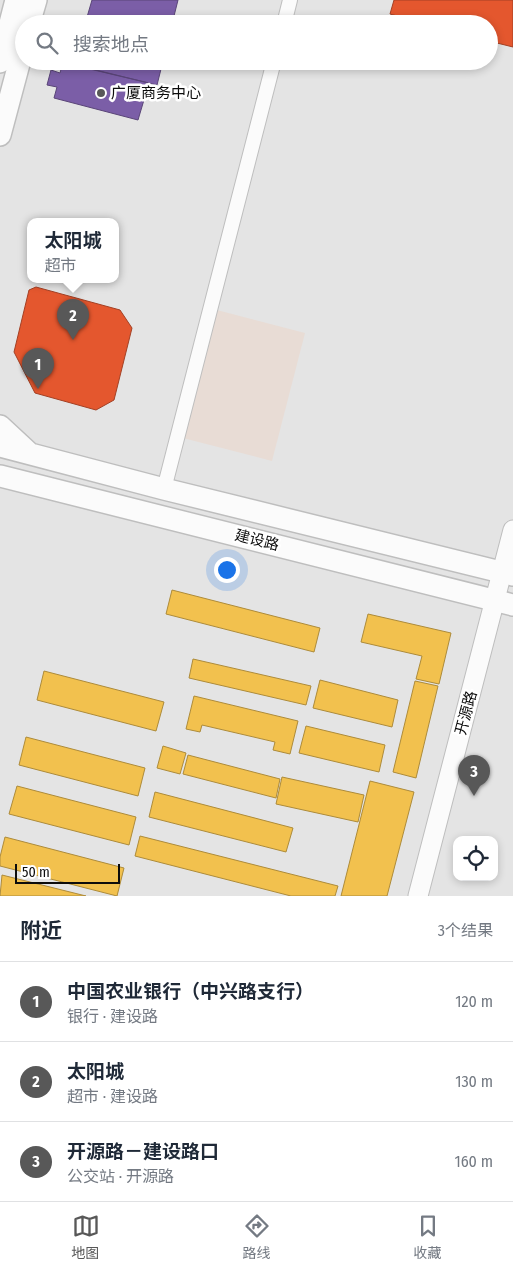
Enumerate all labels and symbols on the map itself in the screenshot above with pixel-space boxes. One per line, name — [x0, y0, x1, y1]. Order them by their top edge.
place label: 广厦商务中心 — [111, 84, 201, 102]
marker: 广厦商务中心 — [95, 87, 107, 99]
pin: 2 — [57, 299, 89, 340]
pin: 1 — [22, 348, 54, 389]
street label: 建设路 — [233, 526, 281, 554]
your location — [214, 557, 240, 583]
street label: 开源路 — [451, 689, 481, 737]
pin: 3 — [458, 755, 490, 796]
scale bar — [15, 861, 120, 884]

